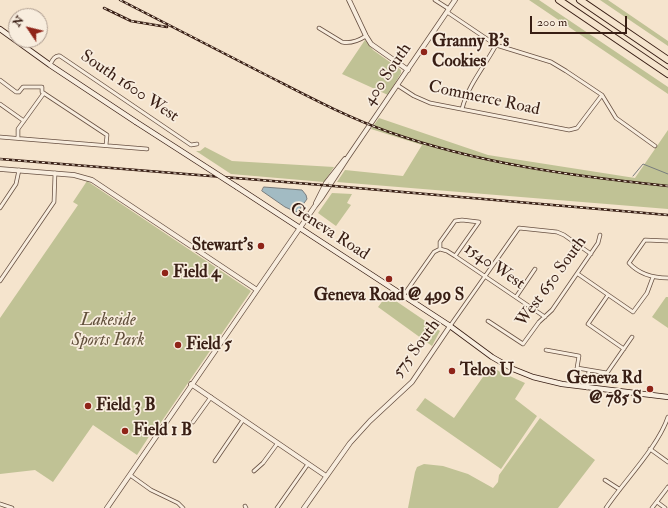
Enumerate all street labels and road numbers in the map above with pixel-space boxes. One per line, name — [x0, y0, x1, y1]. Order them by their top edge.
street label: 400 South — [360, 40, 416, 110]
street label: South 1600 West — [76, 47, 182, 127]
street label: Commerce Road — [426, 77, 542, 121]
street label: Geneva Road — [285, 199, 373, 265]
street label: West 650 South — [512, 233, 592, 331]
street label: 1540 West — [460, 239, 528, 295]
street label: 575 South — [389, 316, 445, 382]

